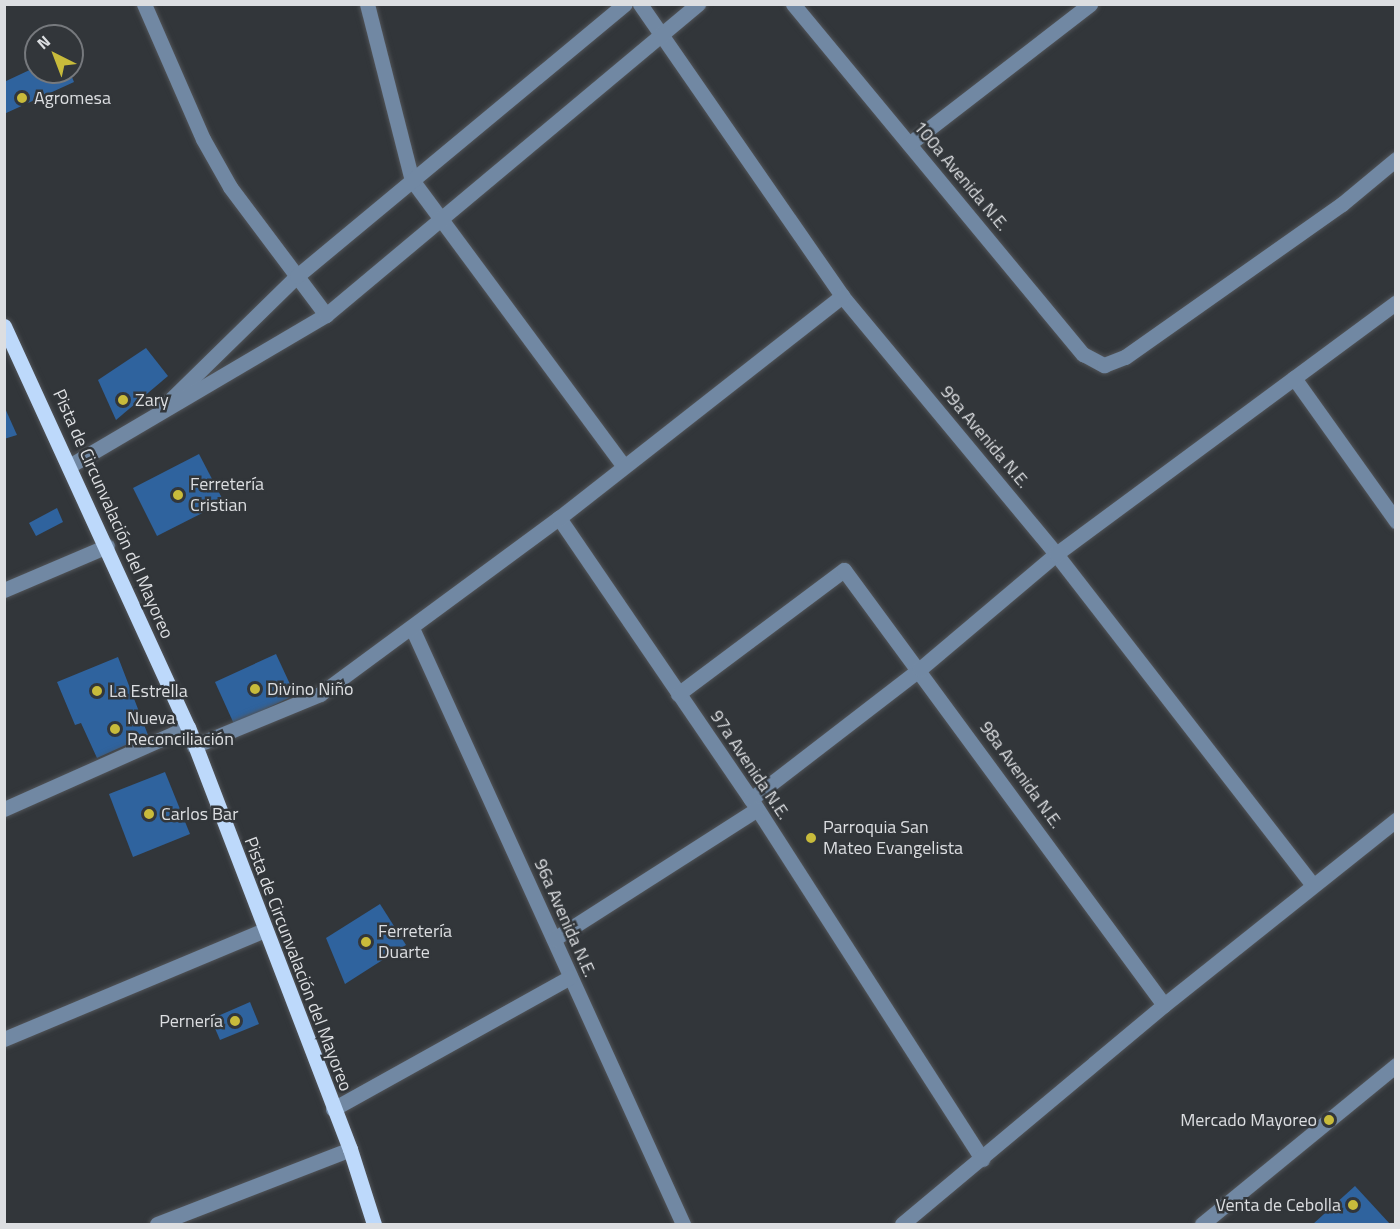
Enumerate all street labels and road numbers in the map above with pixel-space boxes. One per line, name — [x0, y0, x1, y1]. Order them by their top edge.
street label: 100a Avenida N.E. — [909, 117, 1013, 235]
street label: 99a Avenida N.E. — [936, 381, 1034, 493]
street label: Pista de Circunvalación del Mayoreo — [48, 386, 178, 642]
street label: 97a Avenida N.E. — [706, 706, 794, 824]
street label: 98a Avenida N.E. — [975, 717, 1067, 833]
street label: Pista de Circunvalación del Mayoreo — [239, 834, 357, 1094]
street label: 96a Avenida N.E. — [529, 856, 601, 980]

